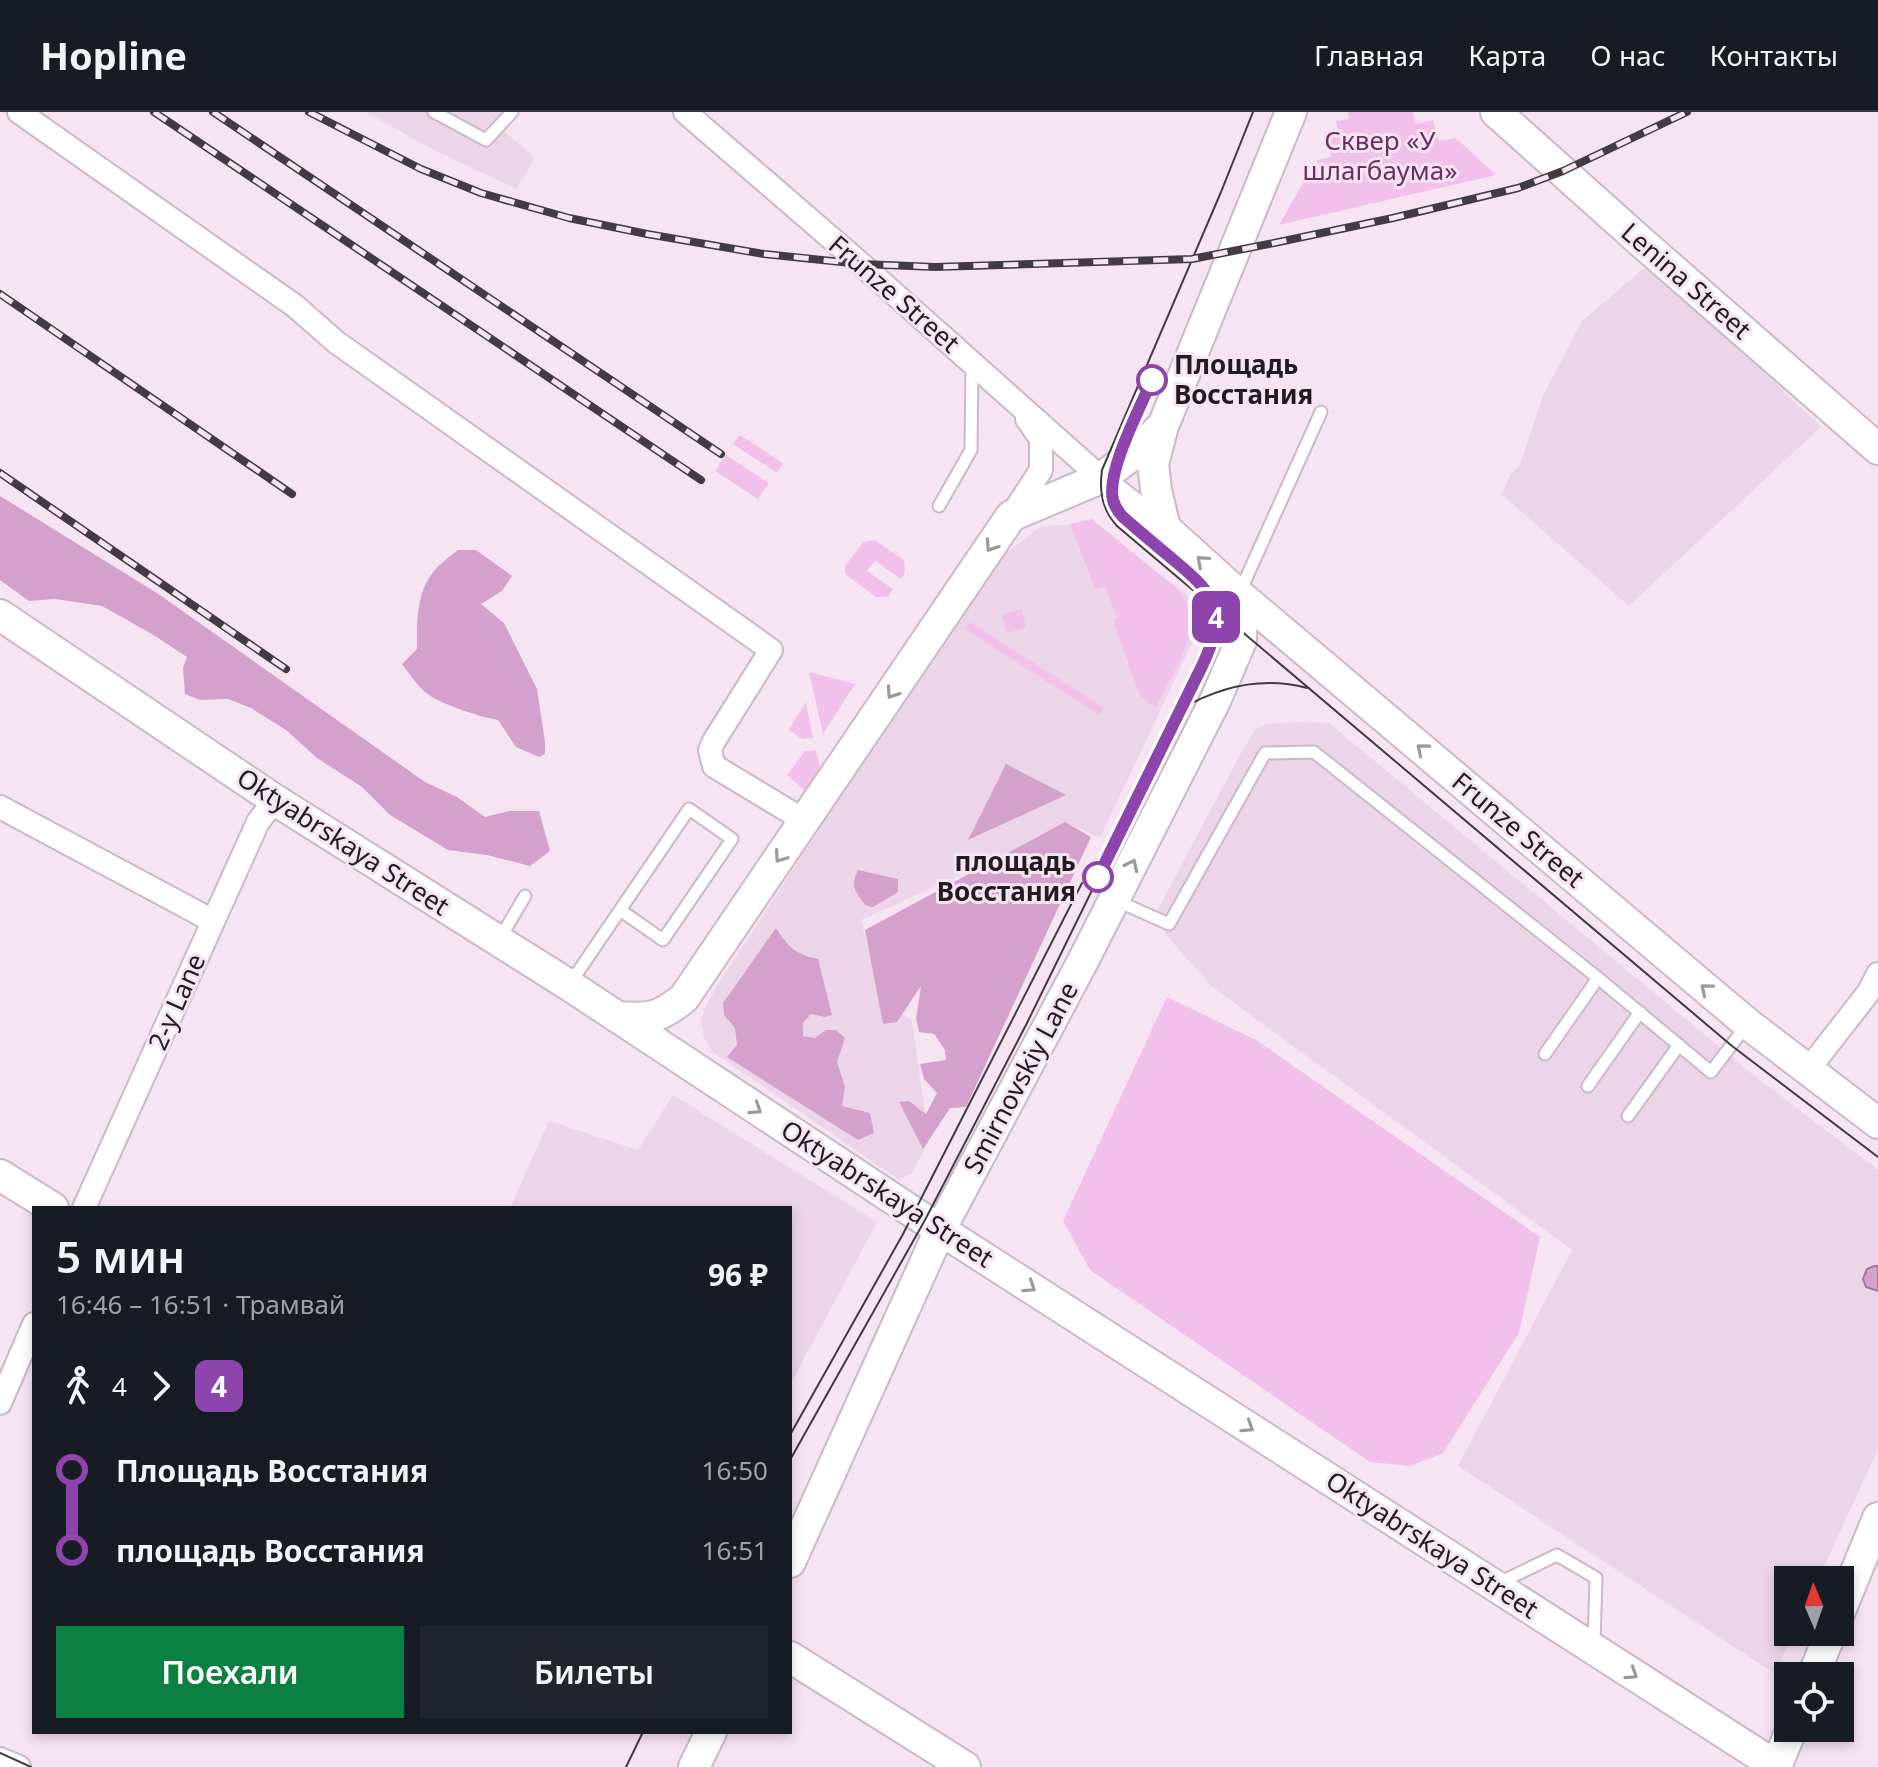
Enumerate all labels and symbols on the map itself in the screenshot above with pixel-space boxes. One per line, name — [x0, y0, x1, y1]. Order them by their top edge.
park label: Сквер «У шлагбаума» — [1303, 122, 1457, 188]
street label: Lenina Street — [1614, 214, 1759, 347]
street label: Frunze Street — [821, 226, 968, 360]
place label: Площадь Восстания — [1174, 346, 1313, 412]
marker: Площадь Восстания — [1137, 365, 1167, 395]
one-way arrow — [985, 538, 1000, 552]
one-way arrow — [1196, 557, 1211, 571]
line badge: 4 — [1190, 591, 1242, 643]
one-way arrow — [886, 684, 901, 699]
one-way arrow — [1417, 744, 1431, 759]
street label: Oktyabrskaya Street — [230, 759, 457, 923]
street label: Frunze Street — [1445, 763, 1592, 895]
place label: площадь Восстания — [937, 843, 1076, 909]
one-way arrow — [775, 848, 790, 862]
one-way arrow — [1122, 858, 1138, 873]
marker: площадь Восстания — [1083, 862, 1113, 892]
street label: 2-y Lane — [139, 948, 213, 1056]
street label: Smirnovskiy Lane — [954, 975, 1086, 1180]
one-way arrow — [1701, 984, 1716, 999]
one-way arrow — [747, 1100, 762, 1115]
street label: Oktyabrskaya Street — [774, 1111, 1001, 1275]
one-way arrow — [1021, 1277, 1035, 1292]
one-way arrow — [1240, 1418, 1254, 1433]
street label: Oktyabrskaya Street — [1319, 1462, 1546, 1626]
north arrow — [1774, 1566, 1854, 1646]
one-way arrow — [1623, 1664, 1638, 1679]

